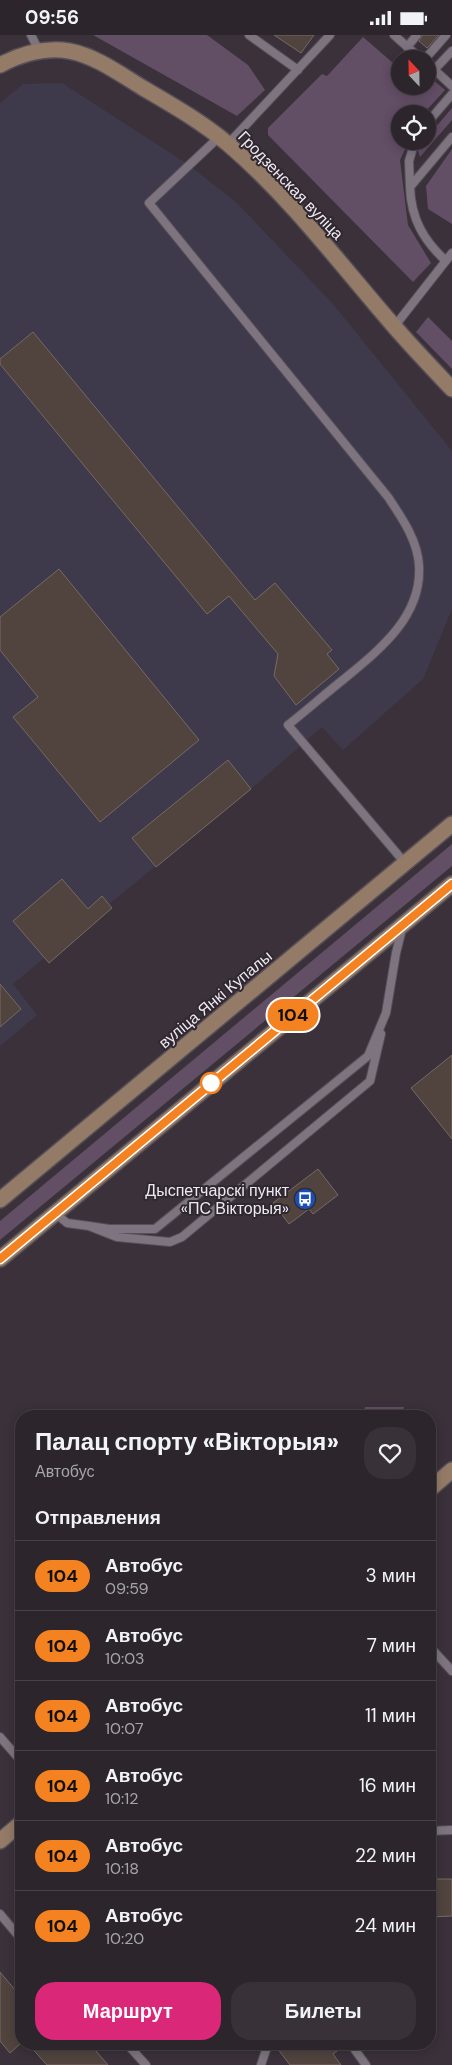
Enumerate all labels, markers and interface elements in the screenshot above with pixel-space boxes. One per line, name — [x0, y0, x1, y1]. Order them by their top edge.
text: 09:56 — [25, 5, 79, 30]
north arrow — [391, 50, 436, 95]
map controls — [391, 50, 436, 150]
button: locate — [391, 105, 436, 150]
street label: Гродзенская вуліца — [233, 126, 348, 244]
street label: вуліца Янкі Купалы — [154, 946, 276, 1053]
line badge: 104 — [264, 999, 322, 1031]
text: 104 — [278, 1003, 308, 1027]
unlabelled marker — [200, 1072, 222, 1094]
place label: Дыспетчарскі пункт «ПС Вікторыя» — [145, 1180, 290, 1219]
bus stop icon: Дыспетчарскі пункт «ПС Вікторыя» — [293, 1187, 317, 1211]
text: Палац спорту «Вікторыя» — [35, 1426, 339, 1457]
button: heart — [364, 1427, 416, 1479]
text: Автобус — [35, 1461, 95, 1482]
text: Отправления — [35, 1505, 161, 1530]
text: Автобус — [105, 1553, 183, 1578]
text: 3 мин — [366, 1563, 416, 1588]
text: 104 — [47, 1564, 78, 1588]
text: 09:59 — [105, 1578, 149, 1599]
text: Автобус — [105, 1623, 183, 1648]
text: 7 мин — [367, 1633, 416, 1658]
text: 104 — [47, 1634, 78, 1658]
text: 10:03 — [105, 1648, 145, 1669]
text: Автобус — [105, 1693, 183, 1718]
text: 11 мин — [365, 1703, 416, 1728]
text: 104 — [47, 1704, 78, 1728]
text: 10:07 — [105, 1718, 143, 1739]
text: Автобус — [105, 1763, 183, 1788]
text: 16 мин — [359, 1773, 416, 1798]
text: 104 — [47, 1774, 78, 1798]
text: 10:12 — [105, 1788, 138, 1809]
text: Автобус — [105, 1833, 183, 1858]
text: 22 мин — [355, 1843, 416, 1868]
text: 104 — [47, 1844, 78, 1868]
text: 10:18 — [105, 1858, 139, 1879]
text: Автобус — [105, 1903, 183, 1928]
text: 24 мин — [355, 1913, 416, 1938]
text: 104 — [47, 1914, 78, 1938]
text: 10:20 — [105, 1928, 144, 1949]
button: Маршрут — [35, 1982, 221, 2040]
button: Билеты — [231, 1982, 416, 2040]

